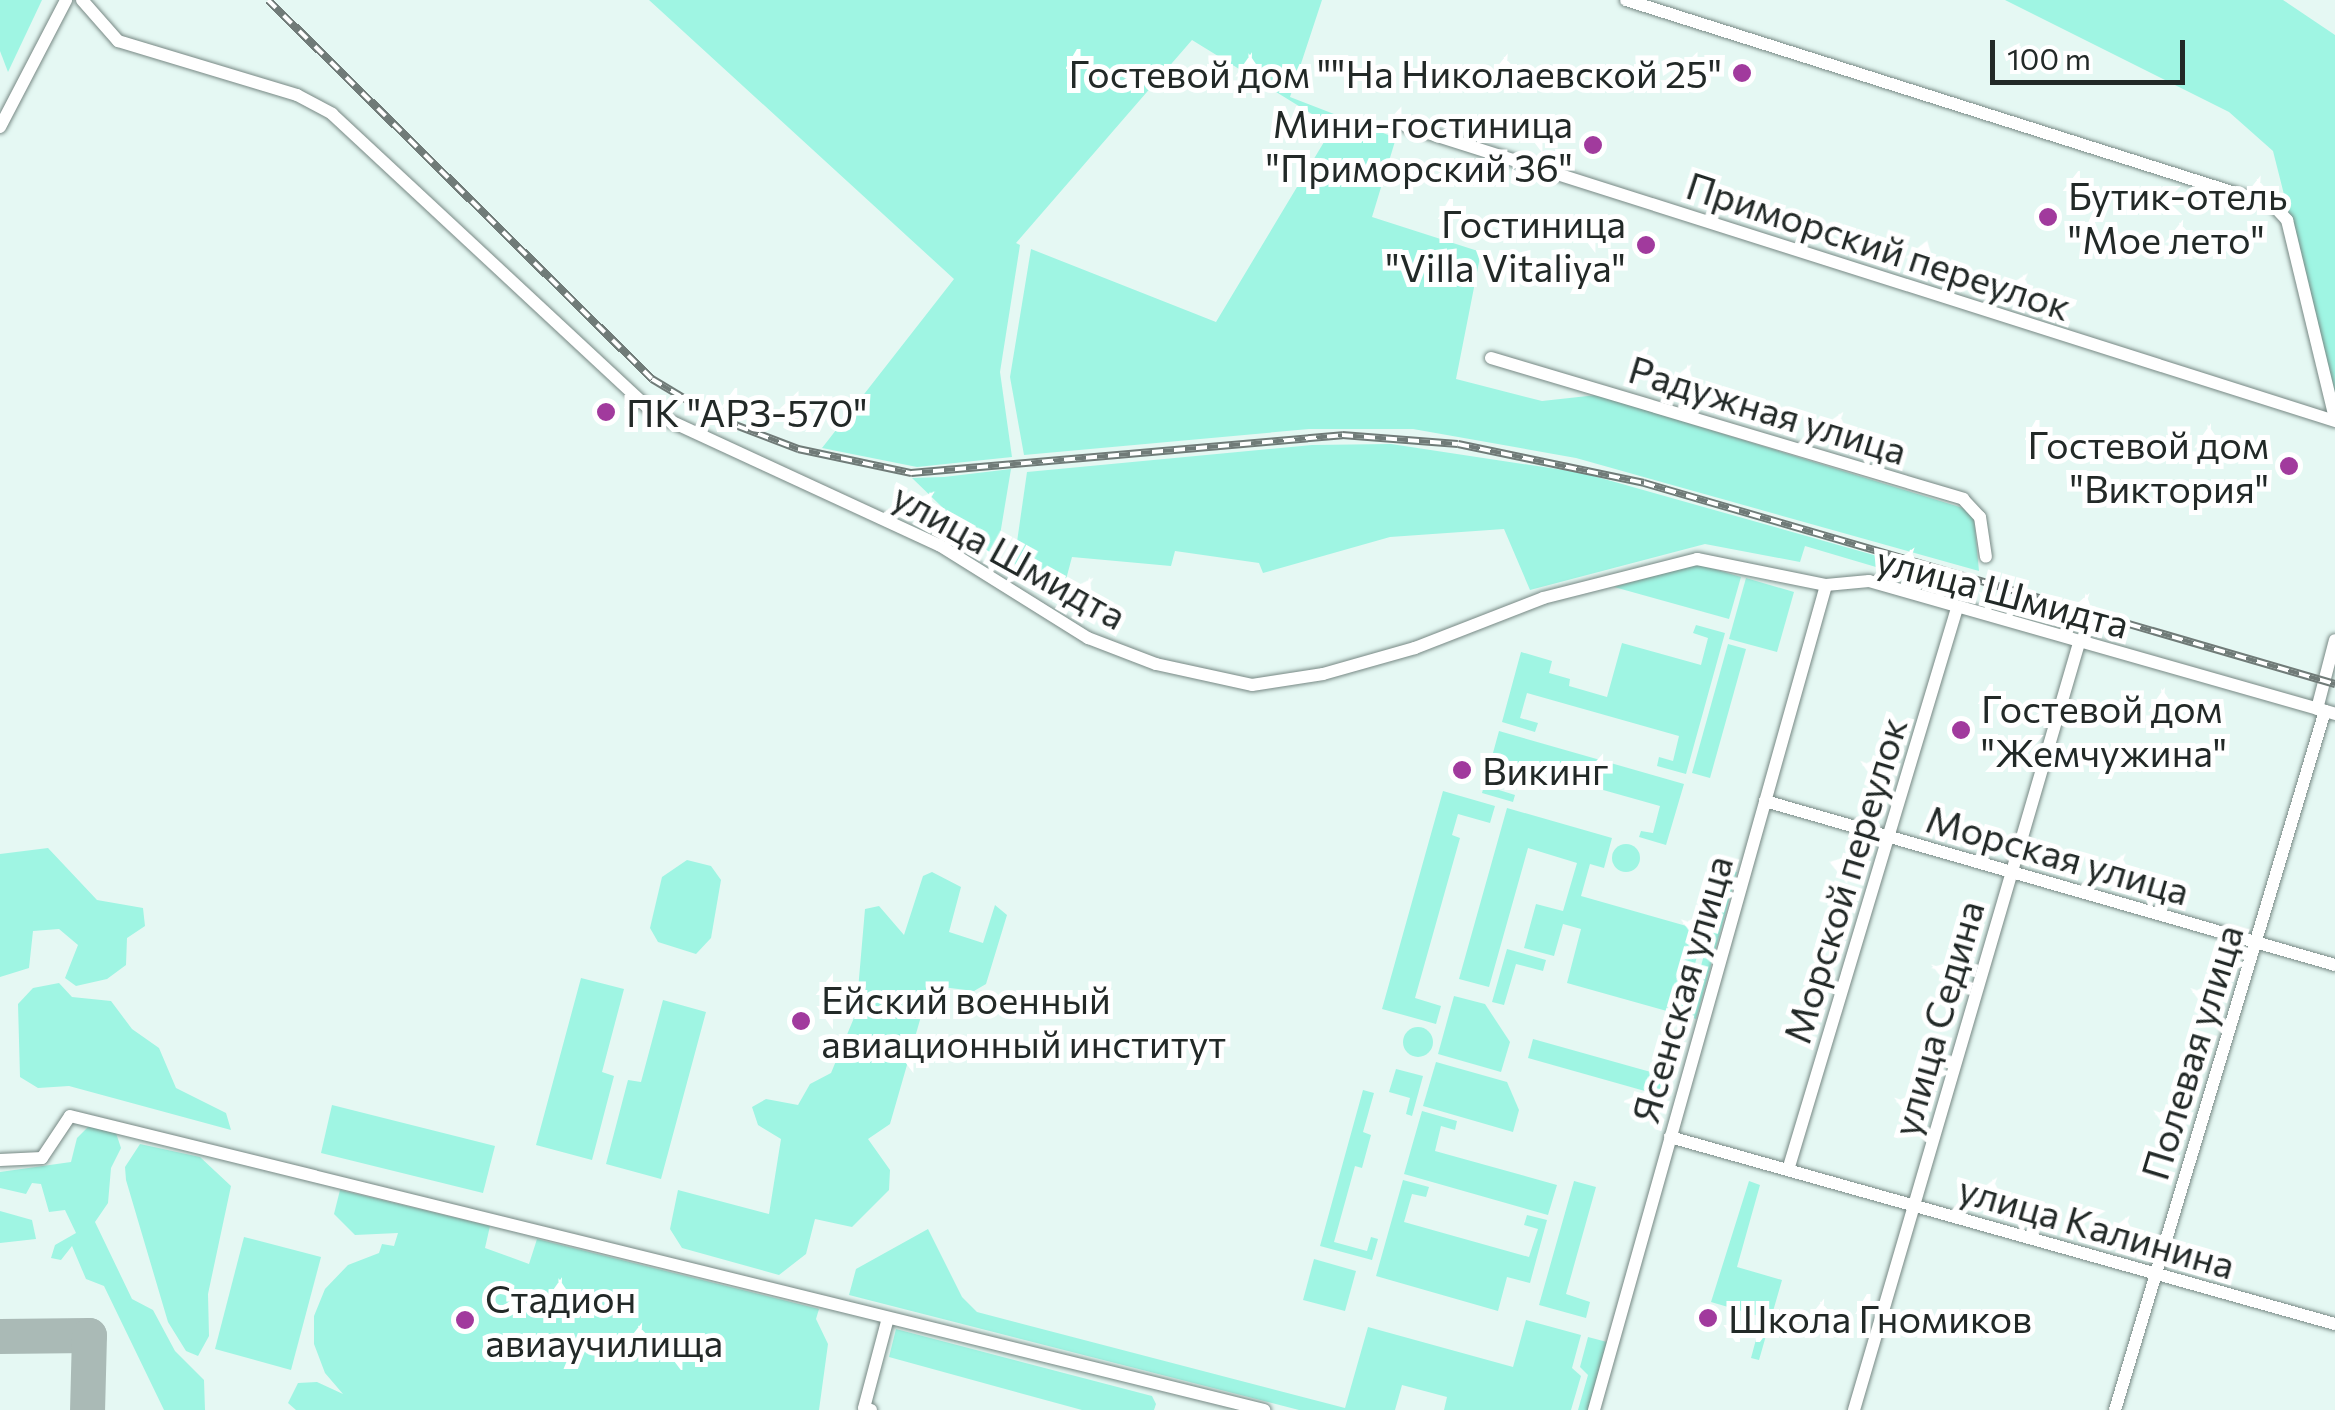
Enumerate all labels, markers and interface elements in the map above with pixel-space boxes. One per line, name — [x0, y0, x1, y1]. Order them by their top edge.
scale bar — [1995, 20, 2190, 82]
text: 100 m — [2007, 39, 2091, 76]
place label: Гостевой дом ""На Николаевской 25" — [1068, 50, 1722, 96]
marker: Гостевой дом ""На Николаевской 25" — [1731, 62, 1753, 84]
place label: Мини-гостиница "Приморский 36" — [1266, 100, 1573, 190]
marker: Мини-гостиница "Приморский 36" — [1582, 134, 1604, 156]
street label: Приморский переулок — [1681, 161, 2077, 329]
place label: Бутик-отель "Мое лето" — [2068, 172, 2287, 262]
place label: Гостиница "Villa Vitaliya" — [1386, 200, 1626, 290]
marker: Бутик-отель "Мое лето" — [2037, 206, 2059, 228]
marker: Гостиница "Villa Vitaliya" — [1635, 234, 1657, 256]
street label: Радужная улица — [1624, 345, 1912, 473]
place label: ПК "АРЗ-570" — [626, 389, 868, 435]
marker: ПК "АРЗ-570" — [595, 401, 617, 423]
place label: Гостевой дом "Виктория" — [2027, 421, 2269, 510]
marker: Гостевой дом "Виктория" — [2278, 455, 2300, 477]
street label: улица Шмидта — [885, 472, 1135, 638]
street label: улица Шмидта — [1872, 535, 2134, 647]
place label: Гостевой дом "Жемчужина" — [1981, 685, 2227, 774]
street label: Морской переулок — [1773, 712, 1915, 1048]
marker: Гостевой дом "Жемчужина" — [1950, 719, 1972, 741]
place label: Викинг — [1482, 747, 1609, 793]
marker: Викинг — [1451, 759, 1473, 781]
street label: Морская улица — [1921, 795, 2195, 913]
street label: Ясенская улица — [1621, 850, 1741, 1128]
street label: улица Седина — [1882, 895, 1992, 1141]
street label: Полевая улица — [2131, 919, 2251, 1185]
place label: Ейский военный авиационный институт — [821, 976, 1226, 1066]
marker: Ейский военный авиационный институт — [790, 1010, 812, 1032]
street label: улица Калинина — [1954, 1165, 2240, 1287]
place label: Стадион авиаучилища — [485, 1275, 723, 1365]
place label: Школа Гномиков — [1728, 1295, 2032, 1341]
marker: Школа Гномиков — [1697, 1307, 1719, 1329]
marker: Стадион авиаучилища — [454, 1309, 476, 1331]

